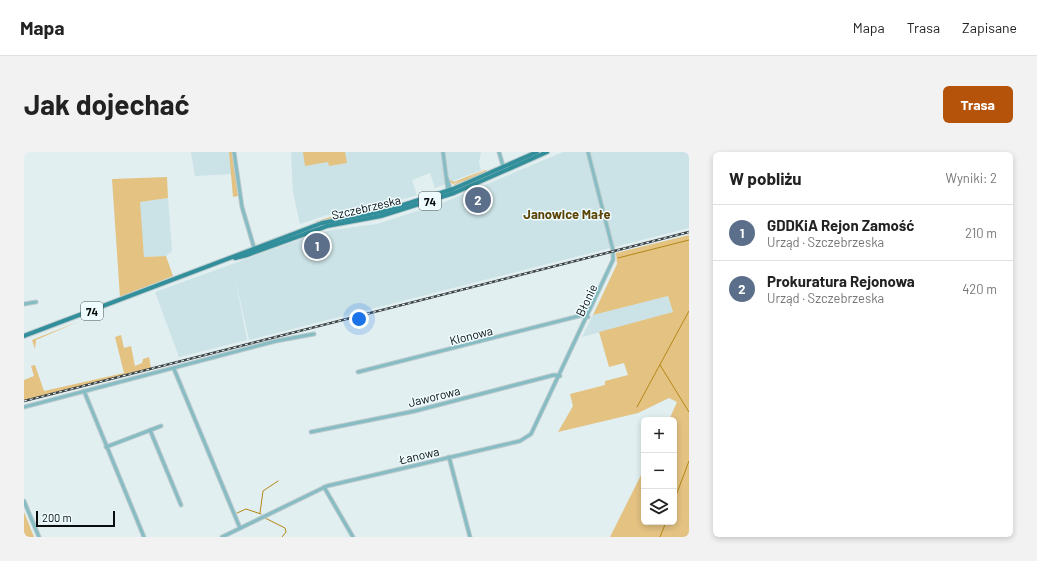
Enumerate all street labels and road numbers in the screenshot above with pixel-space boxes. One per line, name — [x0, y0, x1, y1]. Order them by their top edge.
street label: Szczebrzeska — [330, 192, 402, 222]
road number: 74 — [419, 192, 441, 210]
street label: Błonie — [572, 282, 600, 318]
road number: 74 — [81, 302, 103, 320]
street label: Klonowa — [448, 323, 494, 347]
street label: Jaworowa — [406, 383, 462, 409]
street label: Łanowa — [397, 444, 440, 467]

